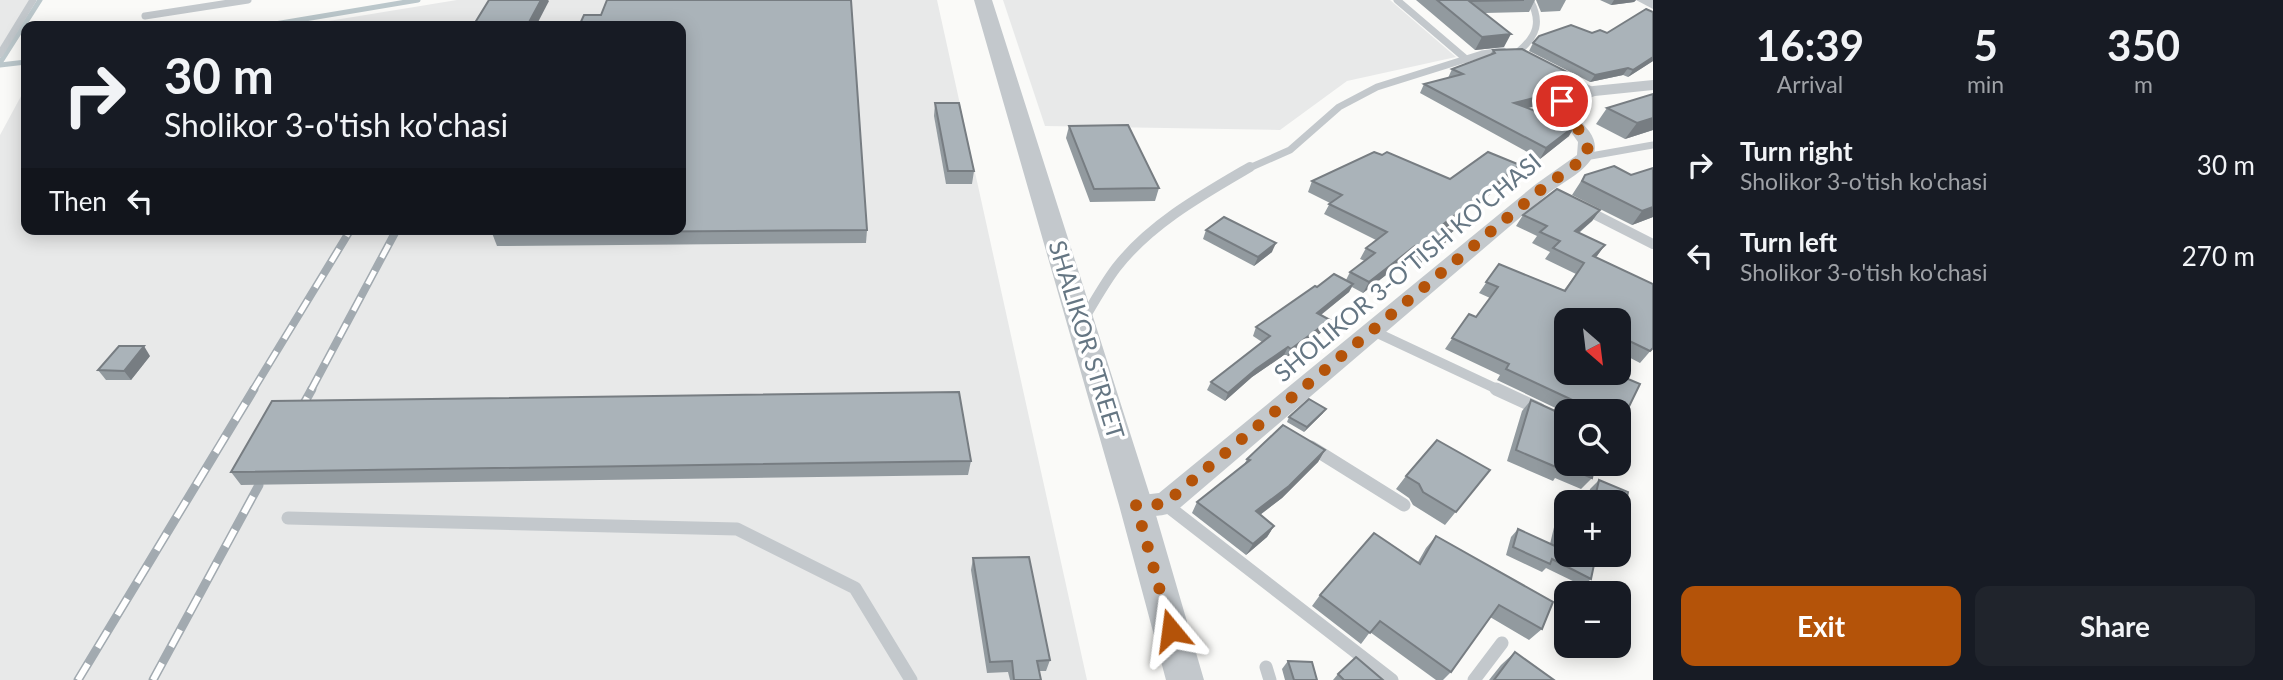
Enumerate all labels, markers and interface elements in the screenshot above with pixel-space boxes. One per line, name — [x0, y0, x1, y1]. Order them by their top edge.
text: 16:39 — [1756, 20, 1864, 70]
text: 5 — [1973, 20, 1998, 70]
text: 350 — [2107, 20, 2180, 70]
text: 30 m — [164, 46, 274, 104]
icon: right — [49, 49, 140, 140]
text: Arrival — [1777, 70, 1843, 98]
text: min — [1967, 70, 2004, 98]
text: m — [2134, 70, 2153, 98]
pin — [1532, 71, 1592, 131]
icon: arrive — [1543, 82, 1581, 120]
text: Sholikor 3-o'tish ko'chasi — [164, 105, 508, 144]
text: Turn right — [1740, 135, 1853, 167]
icon: right — [1681, 146, 1719, 184]
street label: SHOLIKOR 3-O'TISH KO'CHASI — [1268, 147, 1546, 387]
text: 30 m — [2197, 149, 2255, 181]
text: Sholikor 3-o'tish ko'chasi — [1740, 167, 1987, 195]
icon: left — [121, 182, 159, 220]
text: Then — [49, 185, 107, 217]
text: Turn left — [1740, 226, 1837, 258]
street label: SHАLIKOR STREET — [1043, 237, 1131, 442]
icon: left — [1681, 237, 1719, 275]
text: 270 m — [2182, 240, 2255, 272]
text: Sholikor 3-o'tish ko'chasi — [1740, 258, 1987, 286]
north arrow — [1554, 308, 1631, 385]
map controls — [1554, 308, 1631, 658]
button: search — [1554, 399, 1631, 476]
button: + — [1554, 490, 1631, 567]
button: − — [1554, 581, 1631, 658]
button: Exit — [1681, 586, 1961, 666]
button: Share — [1975, 586, 2255, 666]
position arrow — [1134, 593, 1208, 667]

